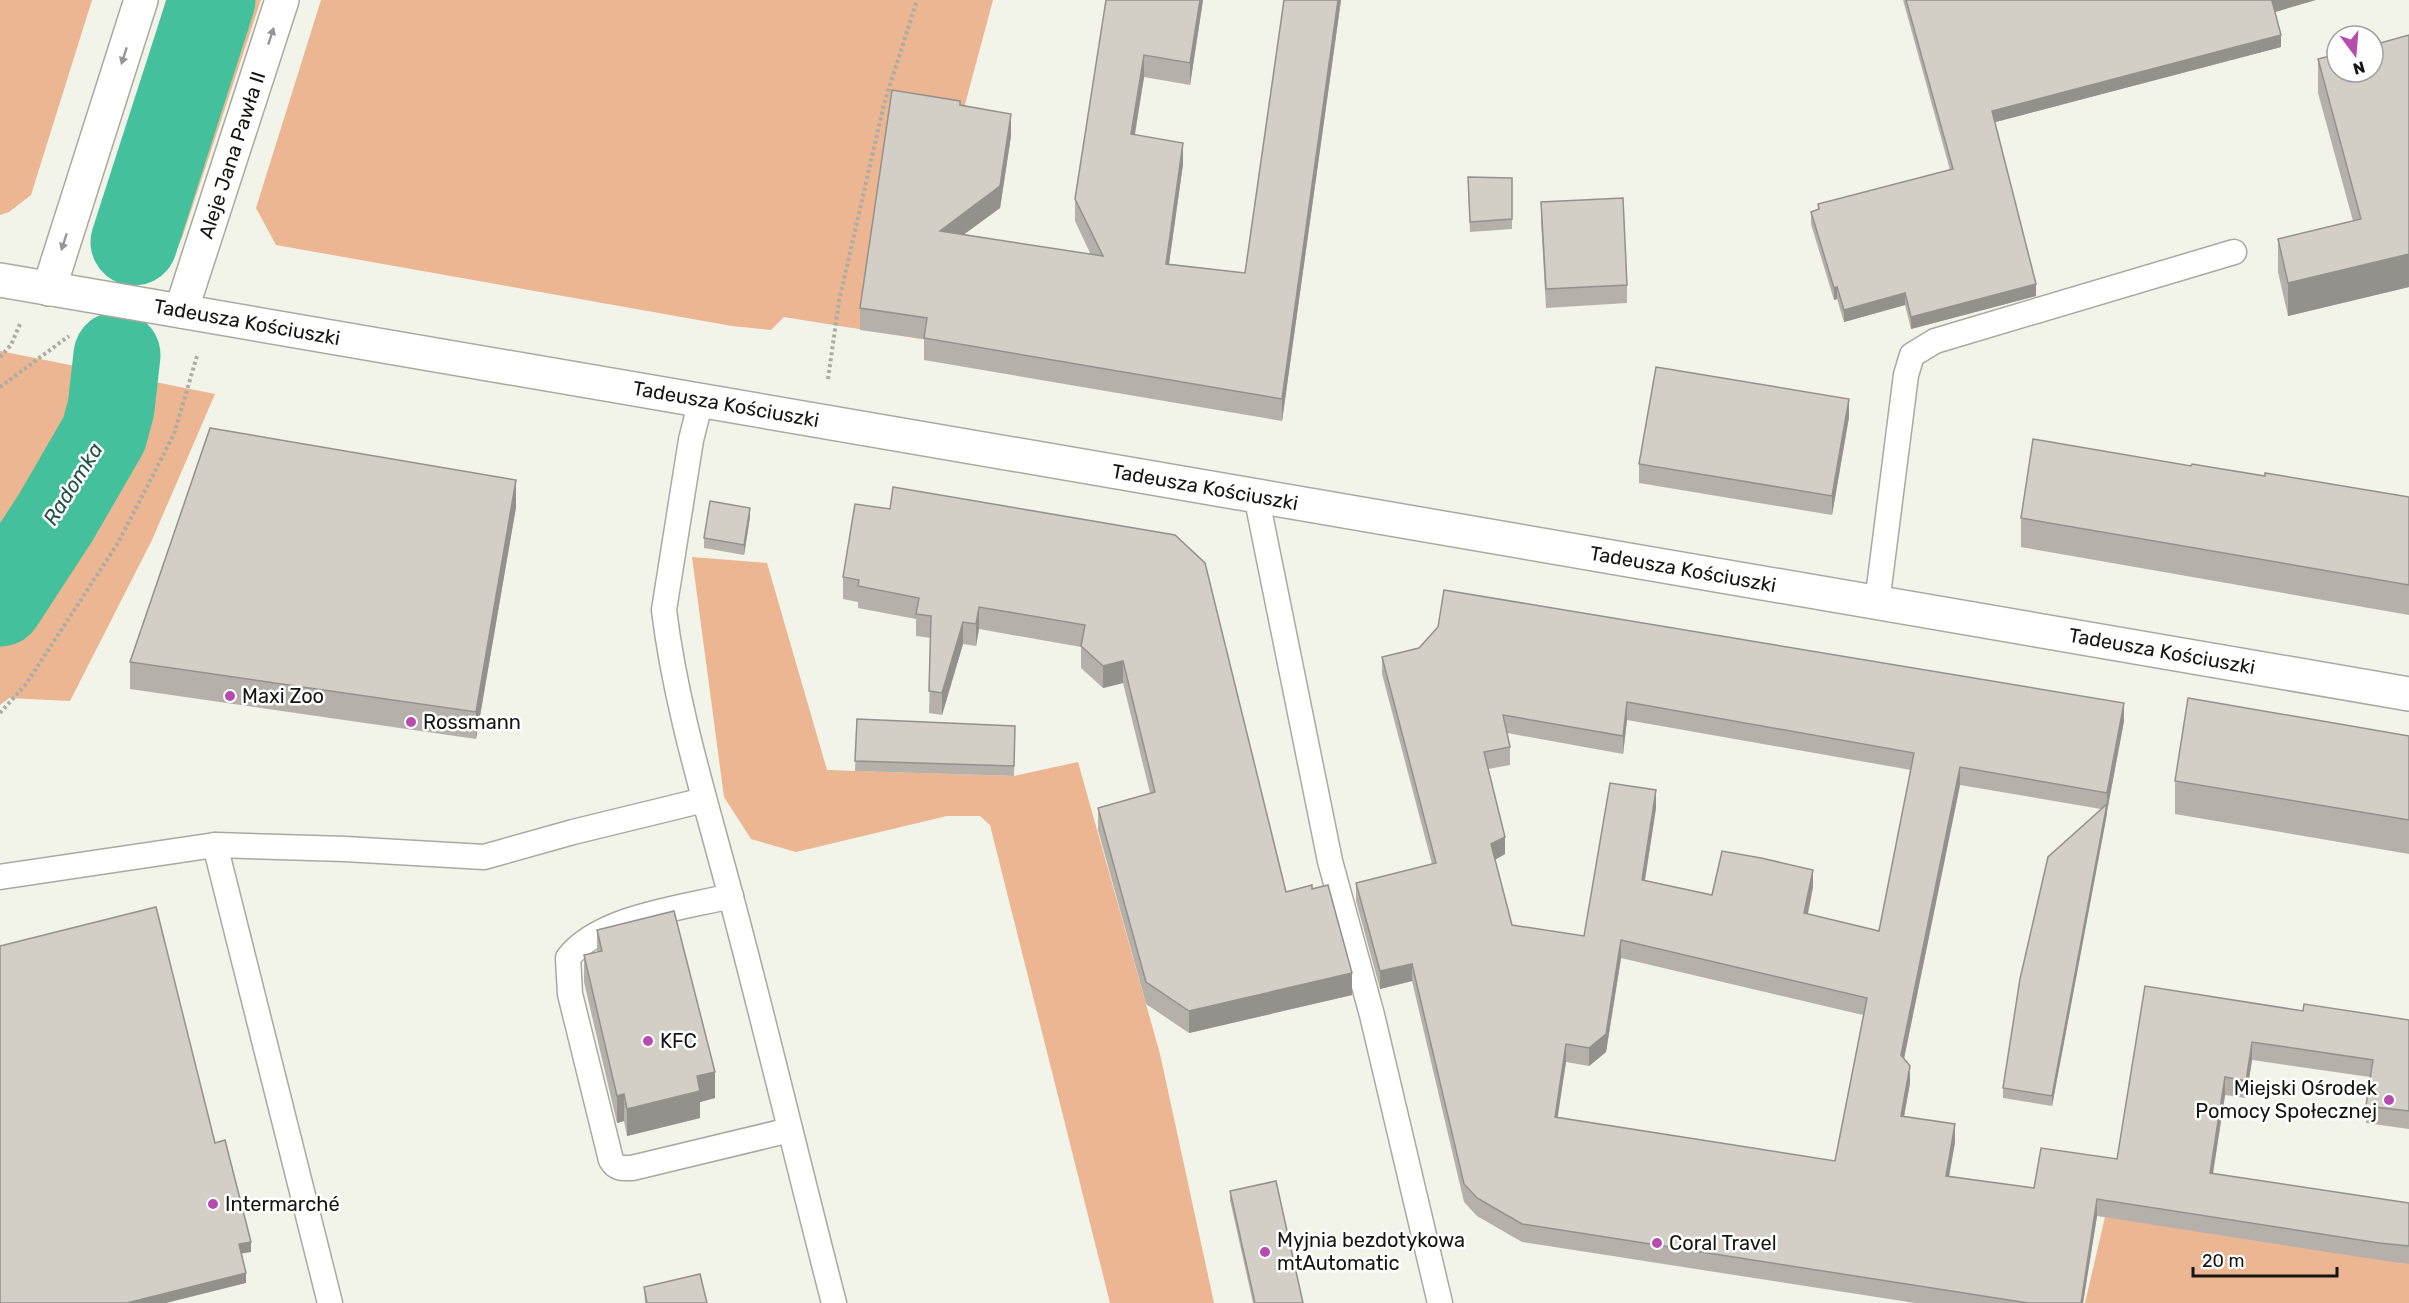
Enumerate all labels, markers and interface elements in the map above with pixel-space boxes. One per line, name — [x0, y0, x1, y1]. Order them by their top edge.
north arrow — [2325, 24, 2385, 84]
one-way arrow — [267, 27, 276, 45]
one-way arrow — [118, 47, 128, 65]
text: N — [2351, 57, 2367, 79]
street label: Aleje Jana Pawła II — [194, 68, 270, 242]
one-way arrow — [59, 233, 69, 251]
street label: Tadeusza Kościuszki — [152, 294, 342, 350]
street label: Tadeusza Kościuszki — [631, 376, 821, 432]
water label: Radomka — [37, 438, 108, 530]
street label: Tadeusza Kościuszki — [1110, 459, 1300, 515]
street label: Tadeusza Kościuszki — [1588, 541, 1778, 597]
street label: Tadeusza Kościuszki — [2067, 623, 2257, 679]
place label: Maxi Zoo — [242, 684, 324, 708]
marker: Maxi Zoo — [223, 689, 237, 703]
place label: Rossmann — [423, 710, 521, 734]
marker: Rossmann — [404, 715, 418, 729]
place label: KFC — [660, 1029, 697, 1053]
marker: KFC — [641, 1034, 655, 1048]
place label: Miejski Ośrodek Pomocy Społecznej — [2195, 1076, 2378, 1123]
marker: Miejski Ośrodek Pomocy Społecznej — [2382, 1093, 2396, 1107]
place label: Intermarché — [225, 1192, 340, 1216]
marker: Intermarché — [206, 1197, 220, 1211]
place label: Myjnia bezdotykowa mtAutomatic — [1277, 1228, 1465, 1275]
place label: Coral Travel — [1669, 1231, 1777, 1255]
marker: Coral Travel — [1650, 1236, 1664, 1250]
scale bar — [2193, 1240, 2337, 1278]
marker: Myjnia bezdotykowa mtAutomatic — [1258, 1245, 1272, 1259]
text: 20 m — [2202, 1250, 2244, 1272]

